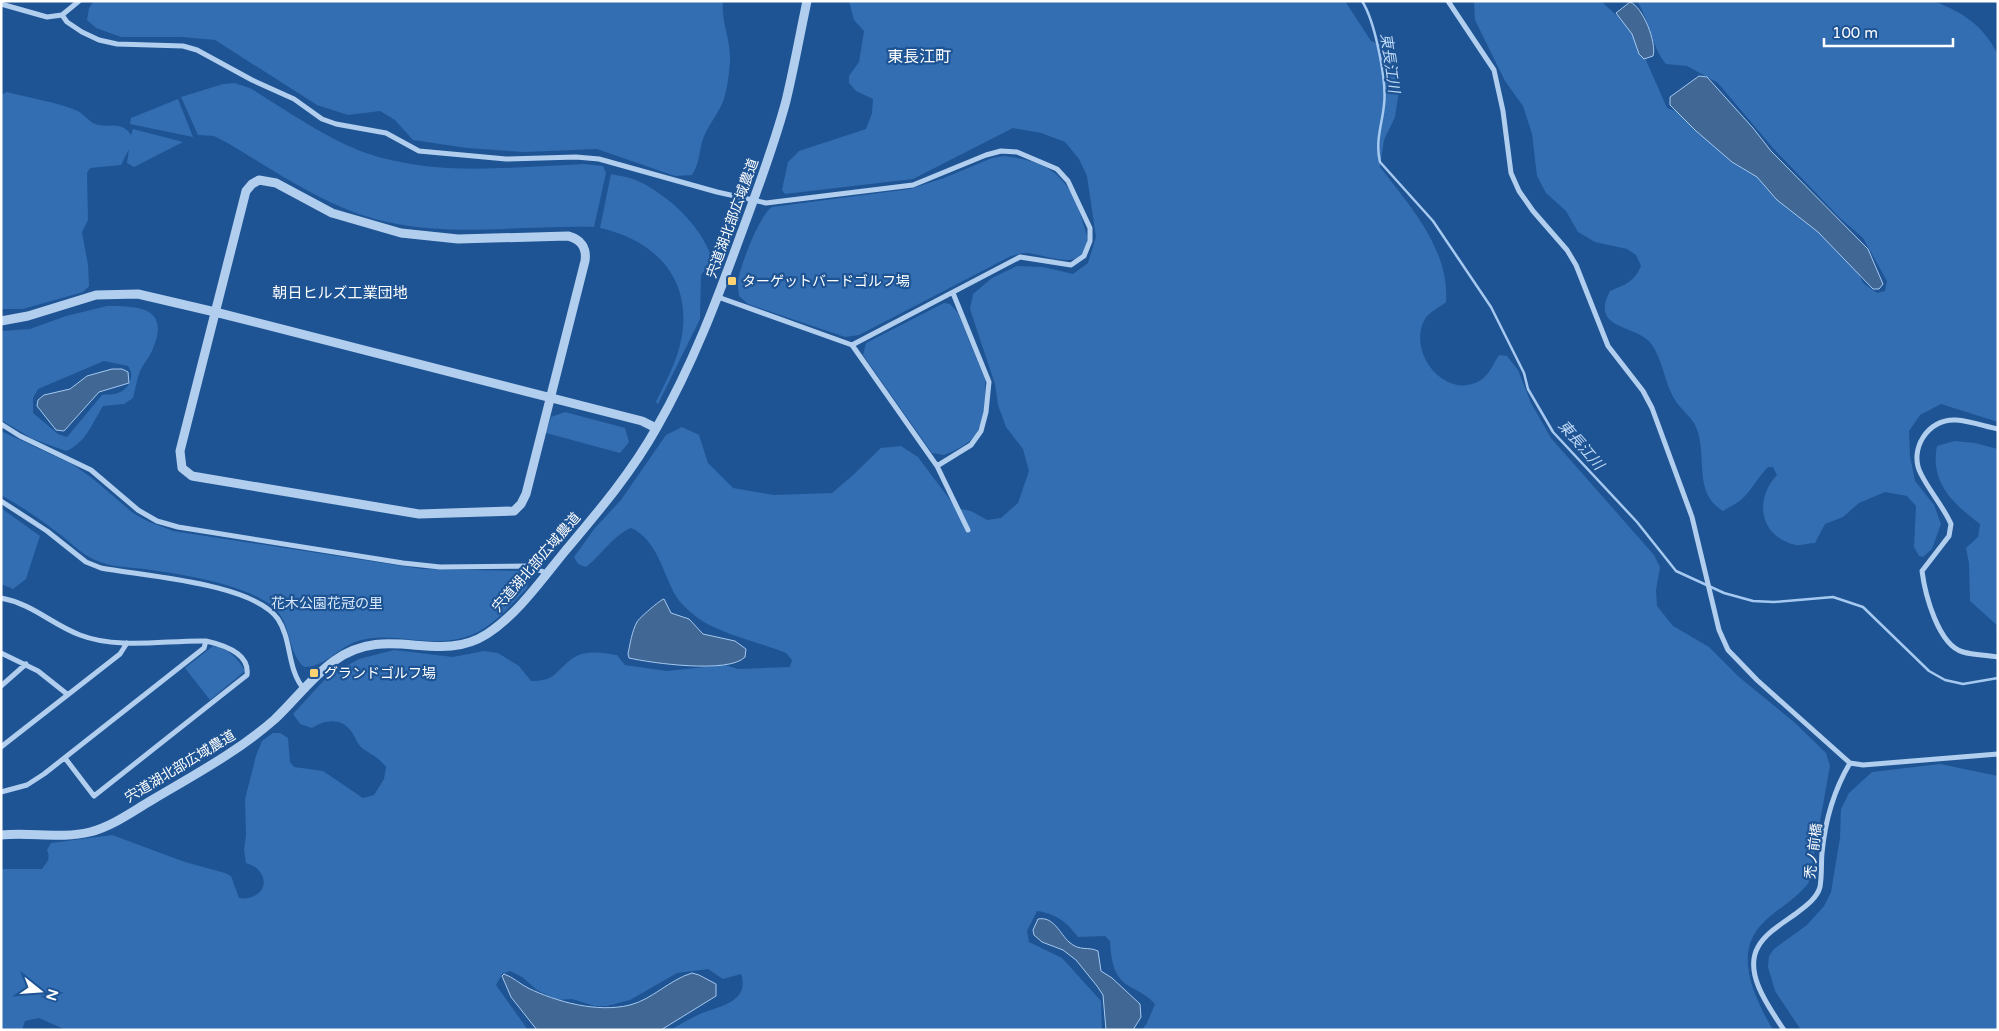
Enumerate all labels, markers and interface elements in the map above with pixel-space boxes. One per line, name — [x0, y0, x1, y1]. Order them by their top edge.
scale bar — [1824, 15, 1953, 47]
text: 100 m — [1832, 24, 1878, 42]
water label: 東長江川 — [1377, 32, 1403, 96]
district label: 東長江町 — [887, 47, 951, 67]
street label: 宍道湖北部広域農道 — [703, 156, 762, 280]
place label: ターゲットバードゴルフ場 — [742, 273, 910, 290]
marker: ターゲットバードゴルフ場 — [726, 275, 738, 287]
district label: 朝日ヒルズ工業団地 — [272, 284, 408, 302]
water label: 東長江川 — [1555, 416, 1609, 475]
street label: 宍道湖北部広域農道 — [489, 509, 584, 615]
park label: 花木公園花冠の里 — [271, 595, 383, 612]
place label: グランドゴルフ場 — [324, 665, 436, 682]
marker: グランドゴルフ場 — [308, 667, 320, 679]
street label: 宍道湖北部広域農道 — [122, 727, 239, 806]
street label: 禿ノ前橋 — [1802, 822, 1825, 880]
north arrow — [15, 966, 65, 1016]
text: N — [42, 987, 62, 1003]

